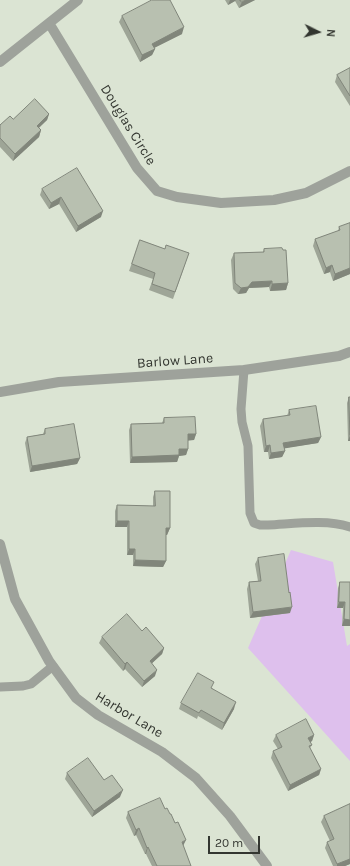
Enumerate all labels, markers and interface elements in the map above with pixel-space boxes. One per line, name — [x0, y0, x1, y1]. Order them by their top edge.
north arrow — [298, 12, 338, 52]
text: N — [324, 29, 337, 38]
street label: Douglas Circle — [97, 82, 159, 168]
street label: Barlow Lane — [136, 350, 214, 372]
street label: Harbor Lane — [92, 688, 166, 742]
scale bar — [210, 828, 262, 854]
text: 20 m — [215, 836, 243, 850]

